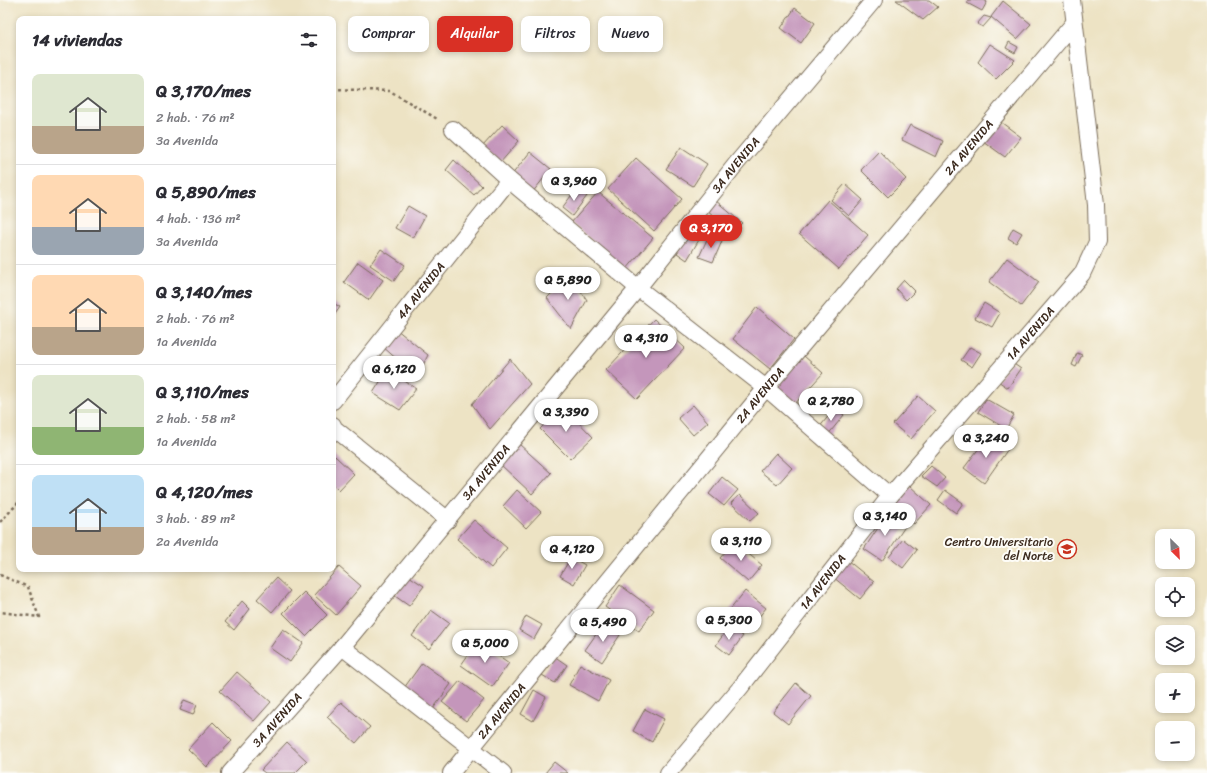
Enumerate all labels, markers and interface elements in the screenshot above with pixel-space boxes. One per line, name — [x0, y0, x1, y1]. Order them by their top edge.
chip: Comprar — [348, 16, 429, 52]
chip: Alquilar — [437, 16, 513, 52]
chip: Filtros — [521, 16, 590, 52]
chip: Nuevo — [598, 16, 663, 52]
text: 14 viviendas — [32, 25, 122, 55]
icon: filters — [298, 29, 320, 51]
text: Q 3,170/mes — [156, 76, 251, 106]
icon: home — [64, 90, 112, 138]
text: 2 hab. · 76 m² — [156, 106, 235, 129]
street label: 2A AVENIDA — [939, 114, 999, 181]
text: 3a Avenida — [156, 129, 218, 152]
street label: 3A AVENIDA — [706, 132, 766, 198]
pin: Q 3,960 — [537, 168, 611, 202]
text: Q 3,960 — [551, 169, 597, 192]
text: Q 5,890/mes — [156, 177, 256, 207]
icon: home — [64, 191, 112, 239]
text: 4 hab. · 136 m² — [156, 207, 241, 230]
pin: Q 3,170 — [674, 215, 748, 249]
text: Q 3,170 — [689, 216, 733, 239]
text: 3a Avenida — [156, 230, 218, 253]
street label: 4A AVENIDA — [391, 257, 451, 324]
pin: Q 5,890 — [531, 267, 605, 301]
text: Q 5,890 — [544, 268, 592, 291]
text: Q 3,140/mes — [156, 277, 252, 307]
icon: home — [64, 291, 112, 339]
street label: 1A AVENIDA — [1001, 301, 1061, 366]
text: 2 hab. · 76 m² — [156, 307, 235, 330]
pin: Q 4,310 — [609, 325, 683, 359]
text: Q 4,310 — [624, 326, 668, 349]
text: 1a Avenida — [156, 330, 217, 353]
pin: Q 6,120 — [357, 356, 431, 390]
text: Q 6,120 — [372, 357, 416, 380]
street label: 2A AVENIDA — [730, 362, 790, 428]
text: Q 3,110/mes — [156, 377, 249, 407]
pin: Q 2,780 — [794, 388, 868, 422]
text: Q 2,780 — [808, 389, 854, 412]
icon: home — [64, 391, 112, 439]
pin: Q 3,390 — [529, 399, 603, 433]
text: Q 3,390 — [543, 400, 589, 423]
text: 2 hab. · 58 m² — [156, 407, 236, 430]
pin: Q 3,240 — [949, 425, 1023, 459]
text: Q 3,240 — [963, 426, 1009, 449]
text: 1a Avenida — [156, 430, 217, 453]
street label: 3A AVENIDA — [456, 439, 516, 505]
text: Q 4,120/mes — [156, 477, 253, 507]
icon: home — [64, 491, 112, 539]
pin: Q 3,140 — [848, 503, 922, 537]
text: Q 3,140 — [863, 504, 907, 527]
text: 3 hab. · 89 m² — [156, 507, 235, 530]
pin: Q 3,110 — [704, 528, 778, 562]
text: Q 3,110 — [720, 529, 762, 552]
north arrow — [1155, 529, 1195, 569]
map controls — [1155, 529, 1195, 761]
text: 2a Avenida — [156, 530, 219, 553]
place label: Centro Universitario del Norte — [945, 531, 1053, 567]
pin: Q 4,120 — [535, 536, 609, 570]
text: Q 4,120 — [550, 537, 594, 560]
school or university icon: Centro Universitario del Norte — [1056, 538, 1078, 560]
street label: 1A AVENIDA — [794, 549, 852, 615]
button: locate — [1155, 577, 1195, 617]
pin: Q 5,300 — [692, 607, 766, 641]
text: Q 5,300 — [706, 608, 752, 631]
pin: Q 5,490 — [566, 609, 640, 643]
text: Q 5,490 — [579, 610, 627, 633]
button: layers — [1155, 625, 1195, 665]
pin: Q 5,000 — [448, 630, 522, 664]
text: Q 5,000 — [461, 631, 509, 654]
button: + — [1155, 673, 1195, 713]
street label: 2A AVENIDA — [472, 678, 532, 744]
street label: 3A AVENIDA — [247, 687, 308, 752]
button: − — [1155, 721, 1195, 761]

